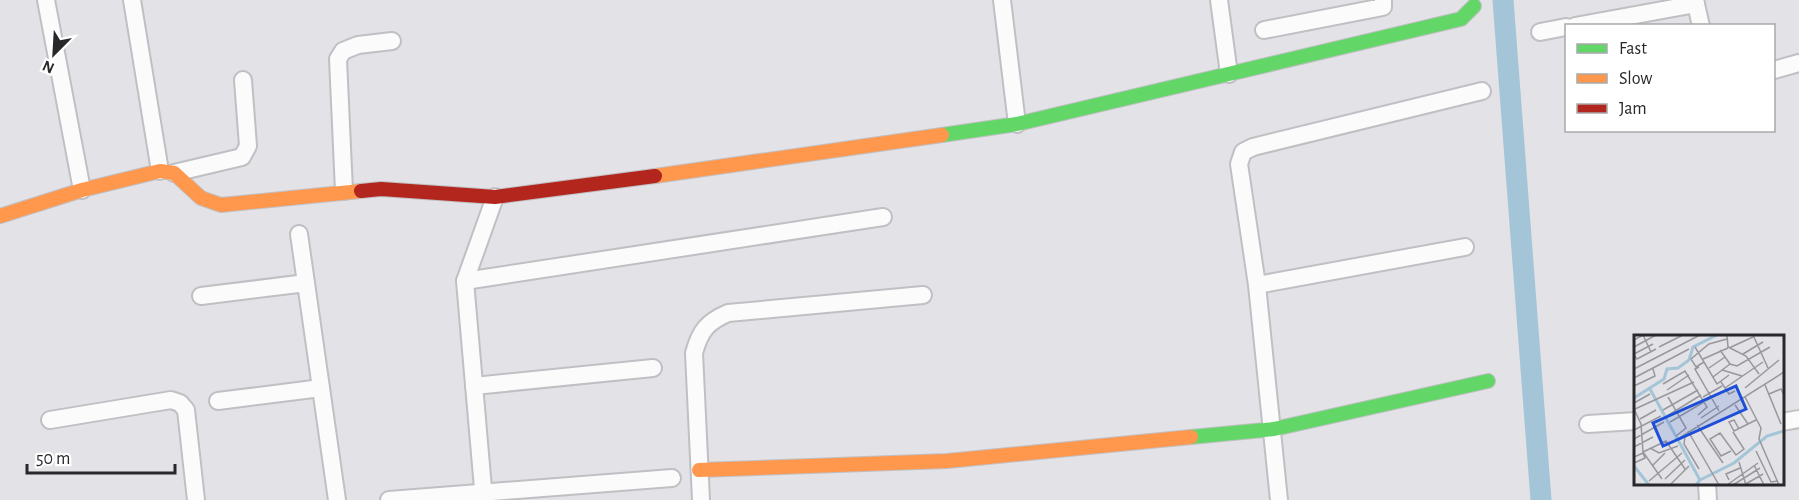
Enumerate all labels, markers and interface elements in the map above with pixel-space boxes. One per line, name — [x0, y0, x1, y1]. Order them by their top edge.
north arrow — [24, 24, 84, 84]
legend — [1565, 24, 1775, 132]
text: Fast — [1619, 40, 1647, 58]
text: N — [40, 57, 57, 76]
text: Slow — [1619, 70, 1652, 88]
text: Jam — [1619, 100, 1647, 118]
inset map — [1634, 335, 1784, 485]
scale bar — [27, 437, 176, 475]
text: 50 m — [36, 450, 70, 468]

